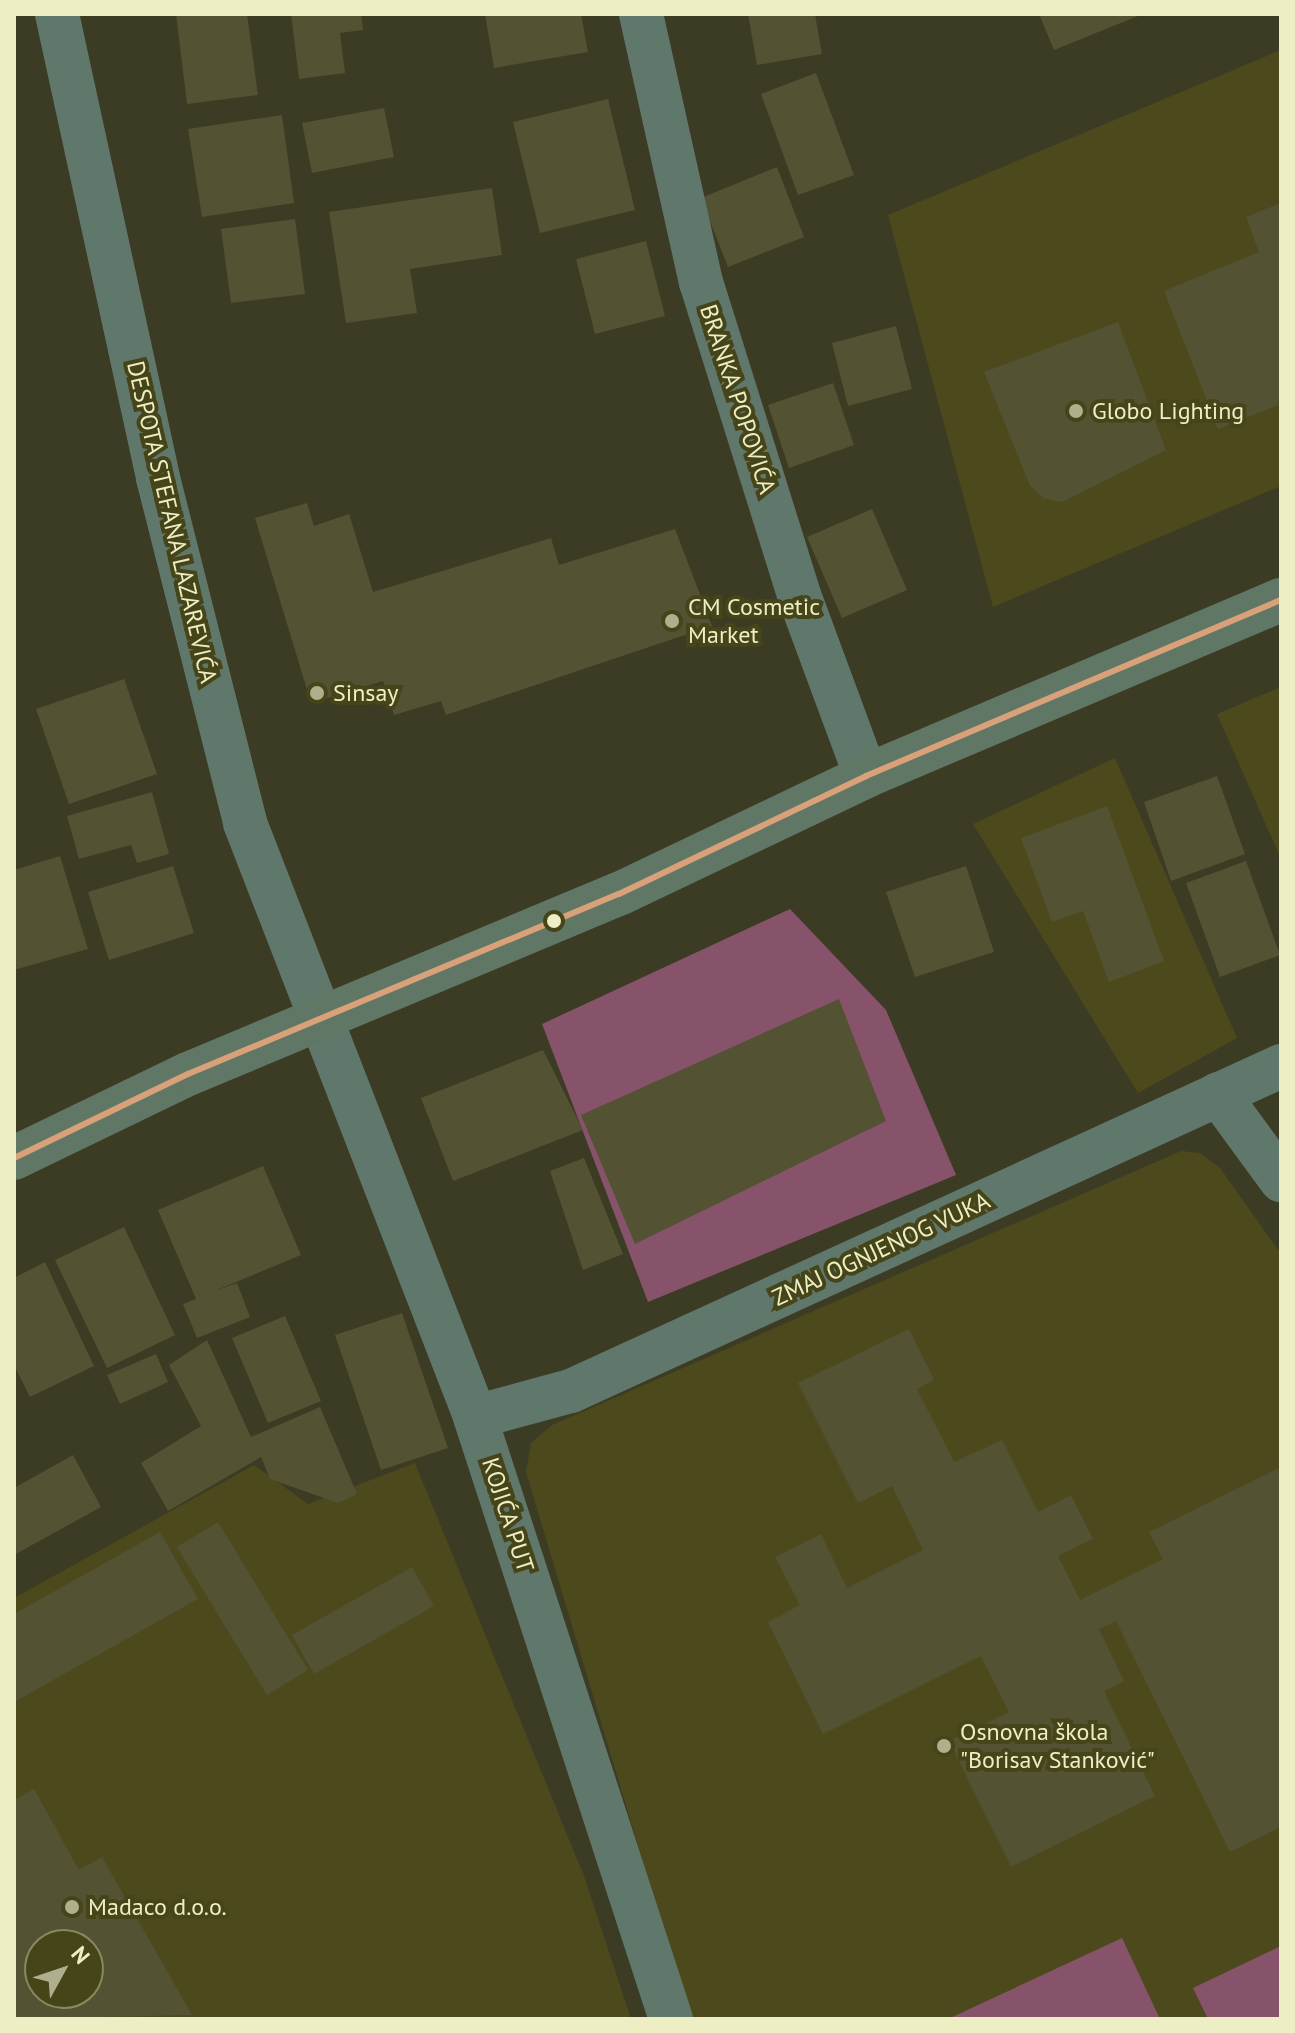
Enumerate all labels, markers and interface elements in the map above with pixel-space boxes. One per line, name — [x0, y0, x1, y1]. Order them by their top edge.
street label: BRANKA POPOVIĆA — [694, 300, 782, 498]
street label: DESPOTA STEFANA LAZAREVIĆA — [121, 357, 223, 687]
place label: Globo Lighting — [1092, 397, 1244, 425]
marker: Globo Lighting — [1067, 402, 1085, 420]
place label: CM Cosmetic Market — [688, 593, 820, 649]
marker: CM Cosmetic Market — [663, 612, 681, 630]
place label: Sinsay — [333, 679, 398, 707]
marker: Sinsay — [308, 684, 326, 702]
unlabelled marker — [546, 913, 562, 929]
street label: ZMAJ OGNJENOG VUKA — [767, 1186, 995, 1312]
street label: KOJIĆA PUT — [476, 1454, 540, 1576]
place label: Osnovna škola "Borisav Stanković" — [960, 1718, 1156, 1774]
marker: Osnovna škola "Borisav Stanković" — [935, 1737, 953, 1755]
place label: Madaco d.o.o. — [88, 1893, 227, 1921]
marker: Madaco d.o.o. — [63, 1898, 81, 1916]
north arrow — [24, 1929, 104, 2009]
text: N — [65, 1940, 96, 1969]

